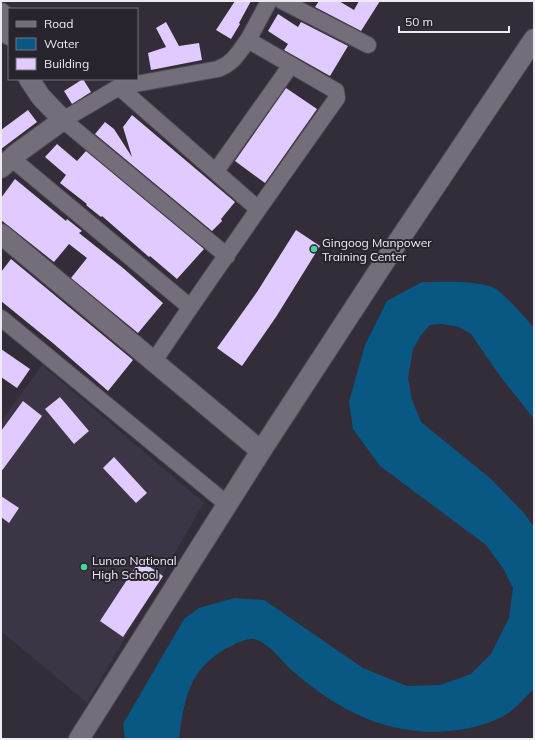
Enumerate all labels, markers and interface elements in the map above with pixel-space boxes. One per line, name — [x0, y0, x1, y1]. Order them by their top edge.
legend — [8, 8, 138, 80]
scale bar — [399, 8, 509, 34]
text: 50 m — [405, 14, 433, 29]
text: Road — [44, 16, 73, 31]
text: Water — [44, 36, 80, 51]
text: Building — [44, 56, 89, 71]
place label: Gingoog Manpower Training Center — [322, 235, 432, 264]
marker: Gingoog Manpower Training Center — [309, 244, 319, 254]
place label: Lunao National High School — [92, 553, 177, 582]
marker: Lunao National High School — [79, 562, 89, 572]

